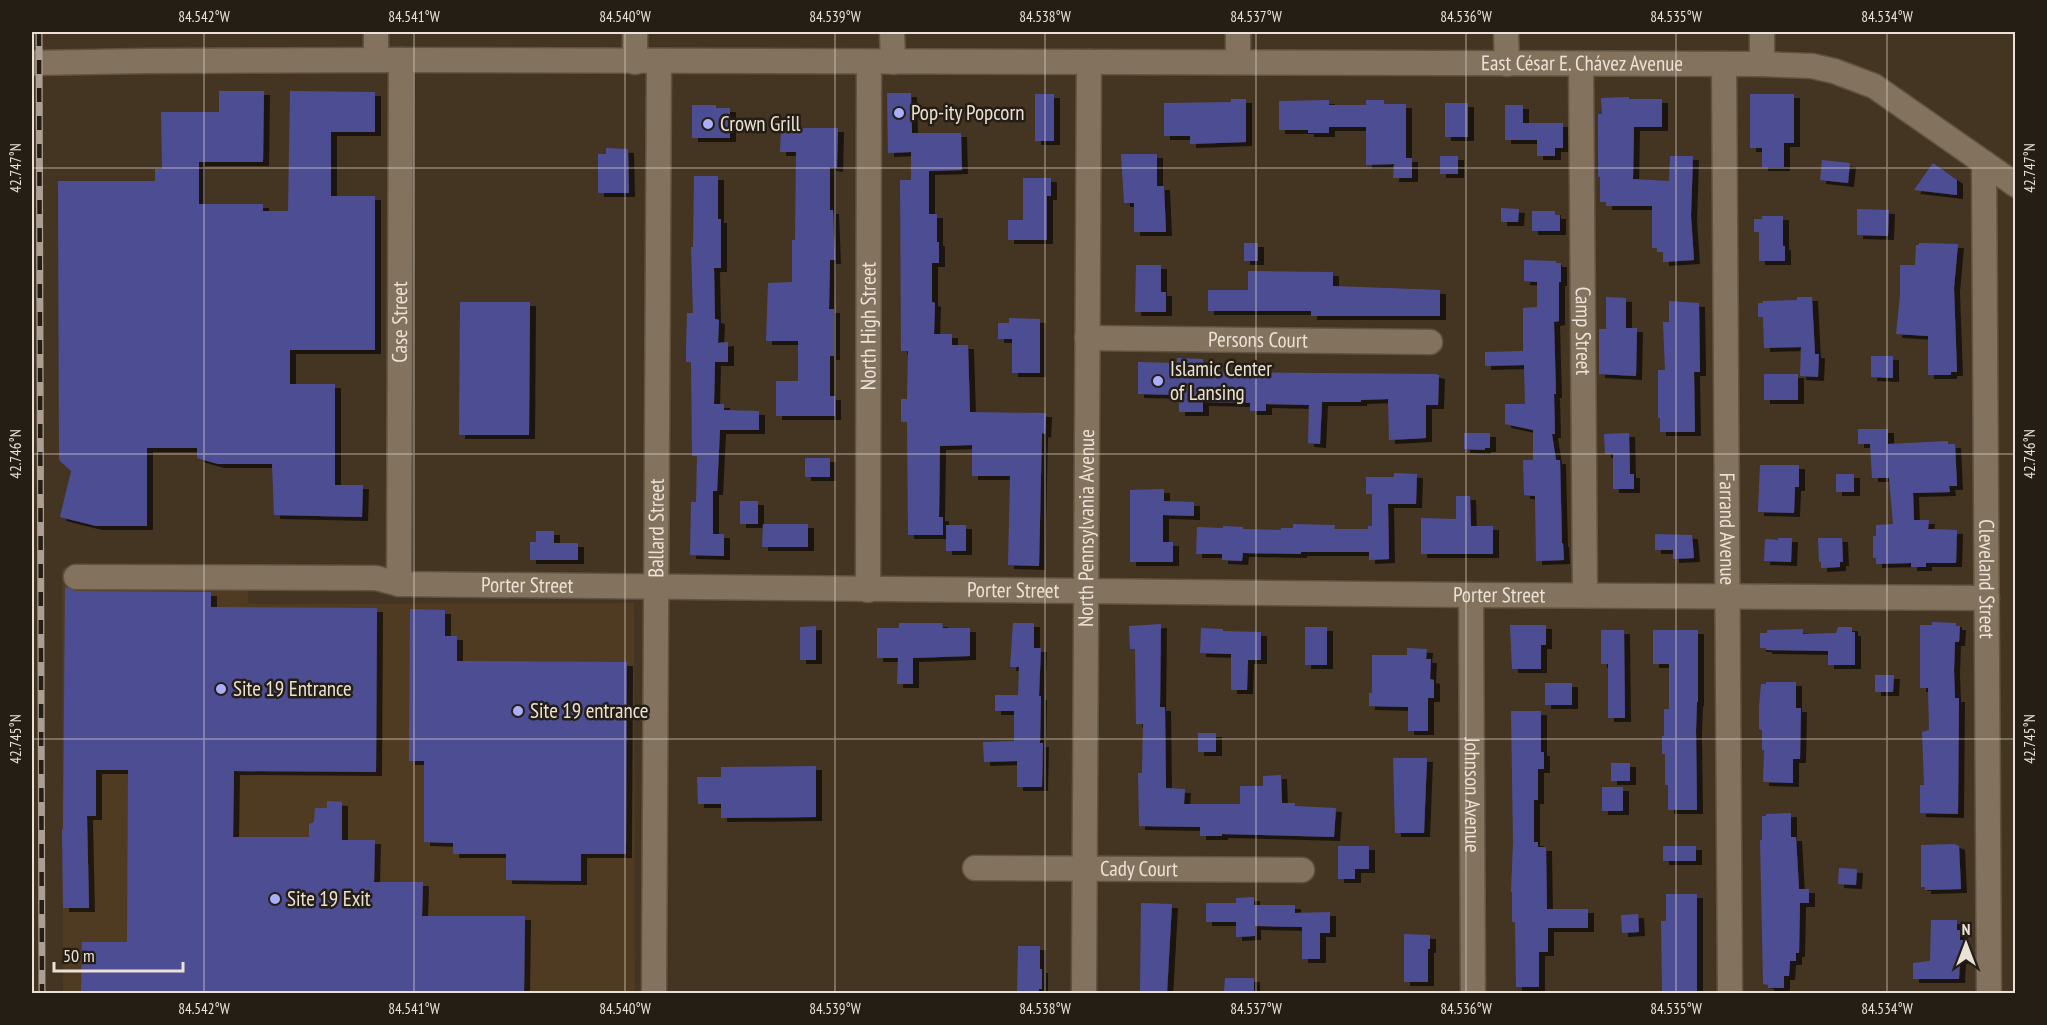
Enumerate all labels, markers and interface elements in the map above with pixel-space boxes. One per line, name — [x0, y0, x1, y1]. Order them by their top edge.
text: 84.542°W — [178, 7, 230, 26]
text: 84.541°W — [388, 7, 440, 26]
text: 84.540°W — [599, 7, 651, 26]
text: 84.539°W — [809, 7, 861, 26]
text: 84.538°W — [1019, 7, 1071, 26]
text: 84.537°W — [1230, 7, 1282, 26]
text: 84.536°W — [1440, 7, 1492, 26]
text: 84.535°W — [1650, 7, 1702, 26]
text: 84.534°W — [1861, 7, 1913, 26]
street label: East César E. Chávez Avenue — [1481, 49, 1683, 77]
place label: Pop-ity Popcorn — [911, 99, 1024, 126]
marker: Pop-ity Popcorn — [892, 106, 906, 120]
place label: Crown Grill — [720, 110, 801, 137]
marker: Crown Grill — [701, 117, 715, 131]
text: 42.747°N — [6, 143, 25, 193]
text: 42.747°N — [2020, 143, 2039, 193]
street label: North High Street — [854, 262, 882, 390]
street label: Case Street — [386, 281, 413, 363]
street label: Camp Street — [1570, 287, 1597, 376]
street label: Persons Court — [1208, 325, 1308, 354]
place label: Islamic Center of Lansing — [1170, 355, 1272, 406]
marker: Islamic Center of Lansing — [1151, 374, 1165, 388]
text: 42.746°N — [6, 429, 25, 479]
street label: North Pennsylvania Avenue — [1072, 429, 1100, 627]
text: 42.746°N — [2020, 429, 2039, 479]
street label: Farrand Avenue — [1714, 473, 1741, 585]
street label: Ballard Street — [642, 478, 670, 578]
street label: Cleveland Street — [1973, 519, 2001, 639]
street label: Porter Street — [481, 571, 574, 599]
street label: Porter Street — [967, 576, 1060, 604]
street label: Porter Street — [1453, 581, 1546, 608]
place label: Site 19 Entrance — [233, 675, 352, 702]
marker: Site 19 Entrance — [214, 682, 228, 696]
place label: Site 19 entrance — [530, 697, 648, 724]
marker: Site 19 entrance — [511, 704, 525, 718]
text: 42.745°N — [6, 714, 25, 764]
text: 42.745°N — [2020, 714, 2039, 764]
street label: Johnson Avenue — [1459, 736, 1486, 853]
street label: Cady Court — [1100, 855, 1178, 882]
place label: Site 19 Exit — [287, 885, 371, 912]
marker: Site 19 Exit — [268, 892, 282, 906]
north arrow — [1936, 914, 1996, 974]
text: N — [1962, 919, 1970, 939]
scale bar — [54, 935, 183, 973]
text: 50 m — [63, 944, 95, 967]
text: 84.542°W — [178, 999, 230, 1018]
text: 84.541°W — [388, 999, 440, 1018]
text: 84.540°W — [599, 999, 651, 1018]
text: 84.539°W — [809, 999, 861, 1018]
text: 84.538°W — [1019, 999, 1071, 1018]
text: 84.537°W — [1230, 999, 1282, 1018]
text: 84.536°W — [1440, 999, 1492, 1018]
text: 84.535°W — [1650, 999, 1702, 1018]
text: 84.534°W — [1861, 999, 1913, 1018]

